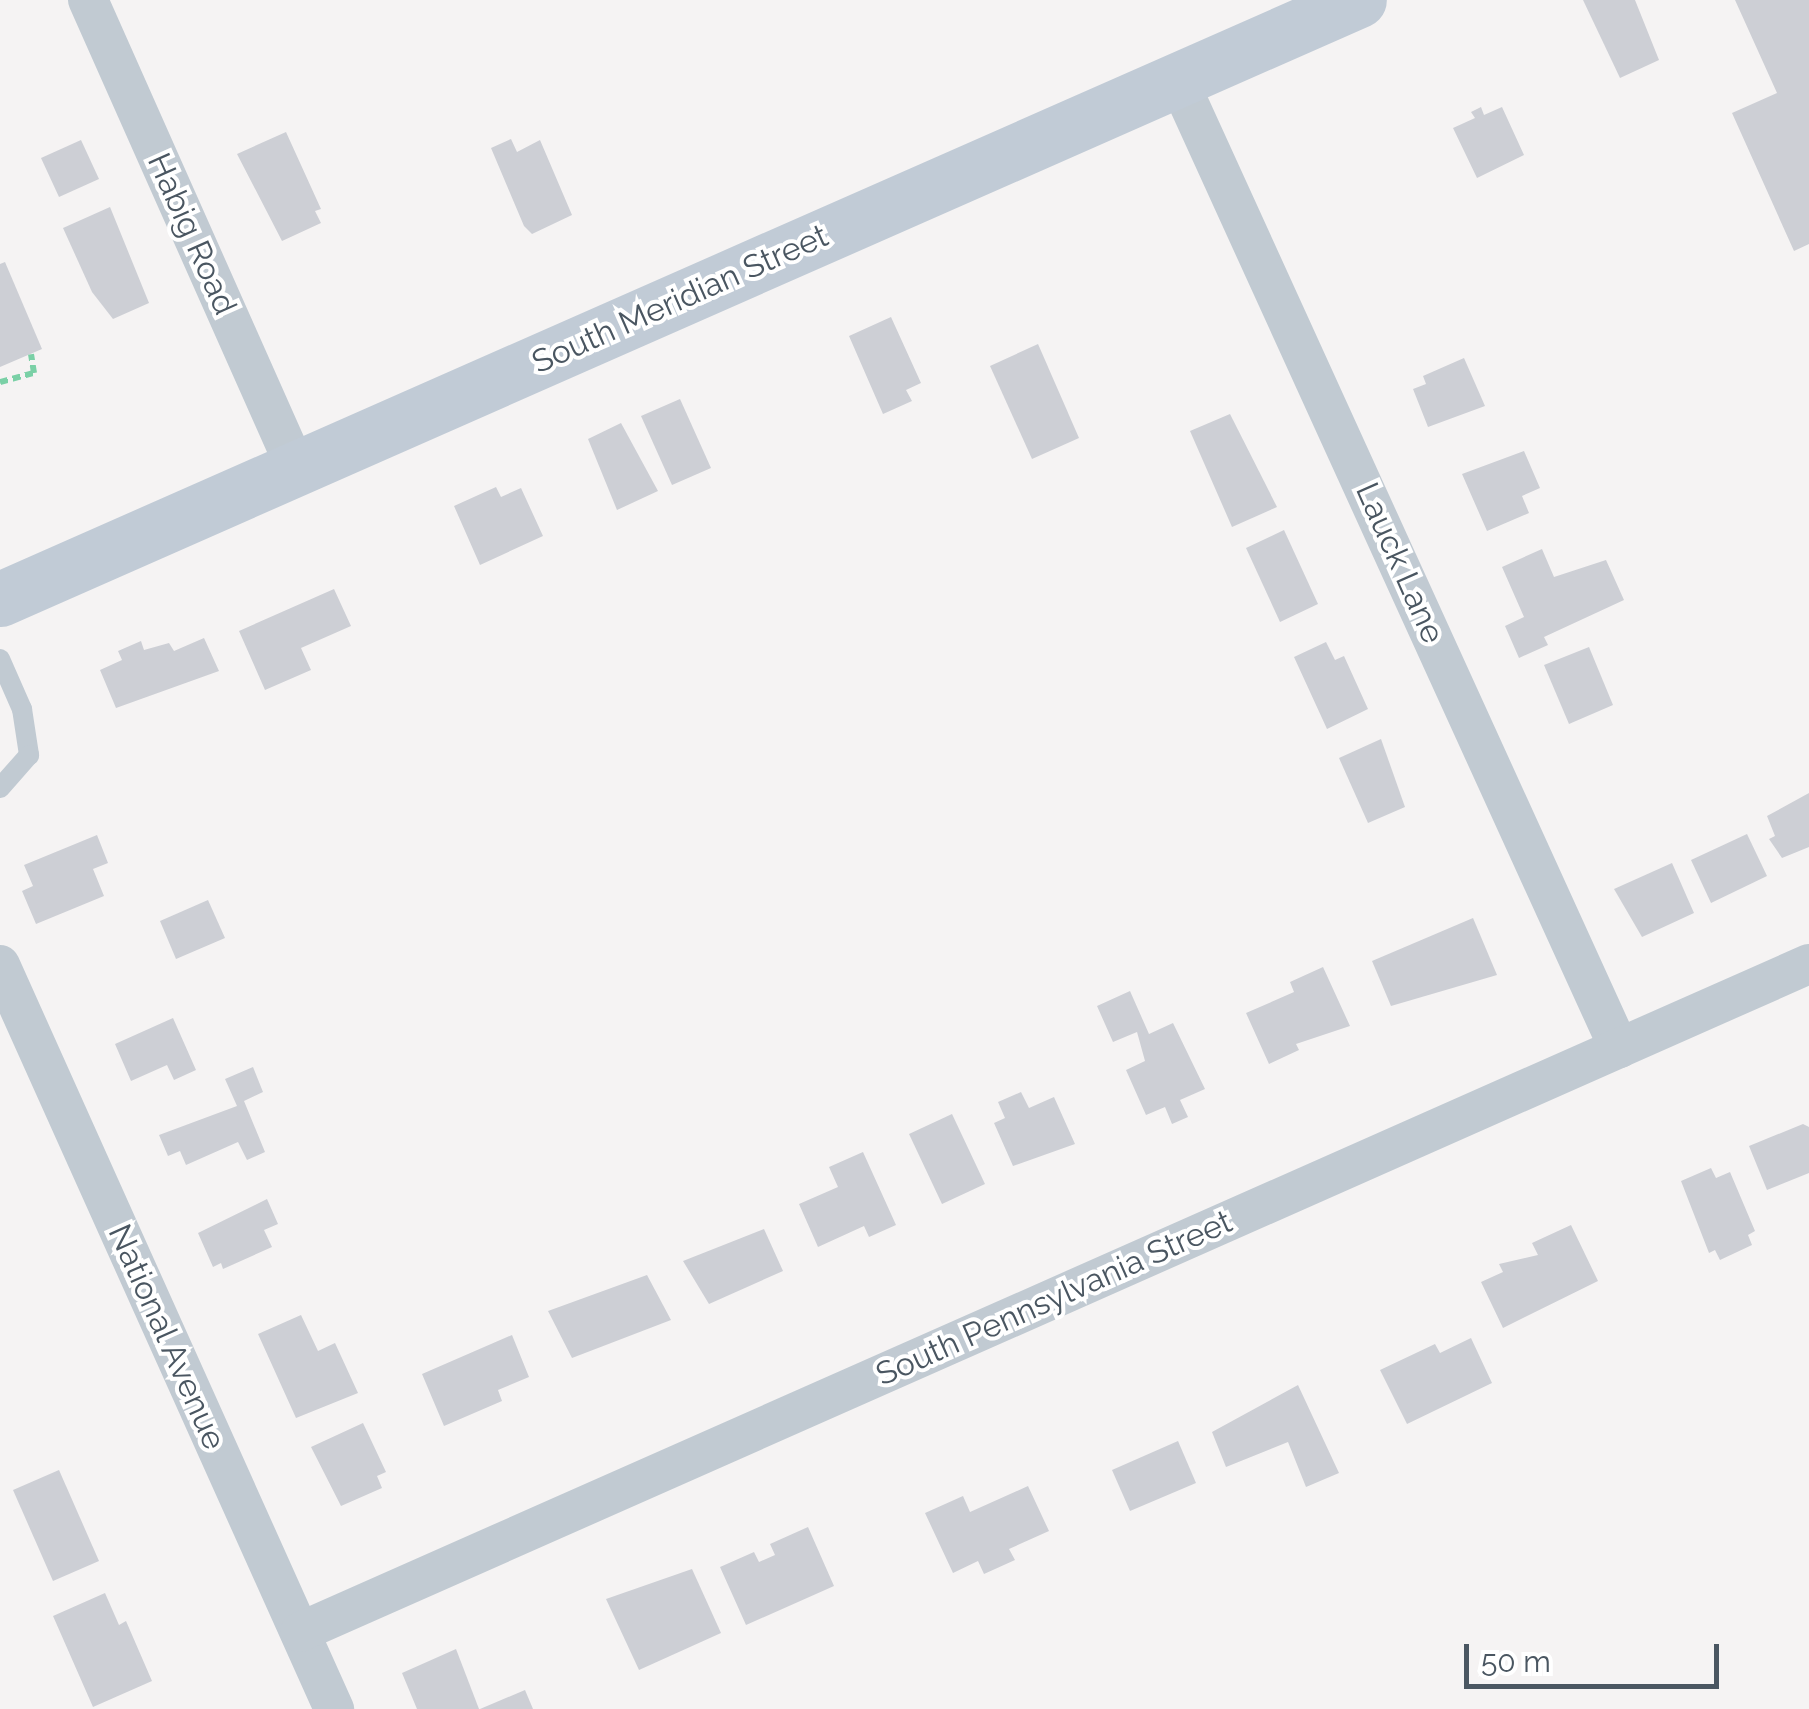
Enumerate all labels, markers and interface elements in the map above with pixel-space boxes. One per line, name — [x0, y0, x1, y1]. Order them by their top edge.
street label: Habig Road — [139, 147, 245, 321]
street label: South Meridian Street — [526, 216, 834, 382]
street label: Lauck Lane — [1348, 477, 1452, 649]
street label: South Pennsylvania Street — [870, 1202, 1238, 1394]
street label: National Avenue — [100, 1218, 234, 1456]
scale bar — [1469, 1624, 1724, 1686]
text: 50 m — [1481, 1644, 1551, 1679]

